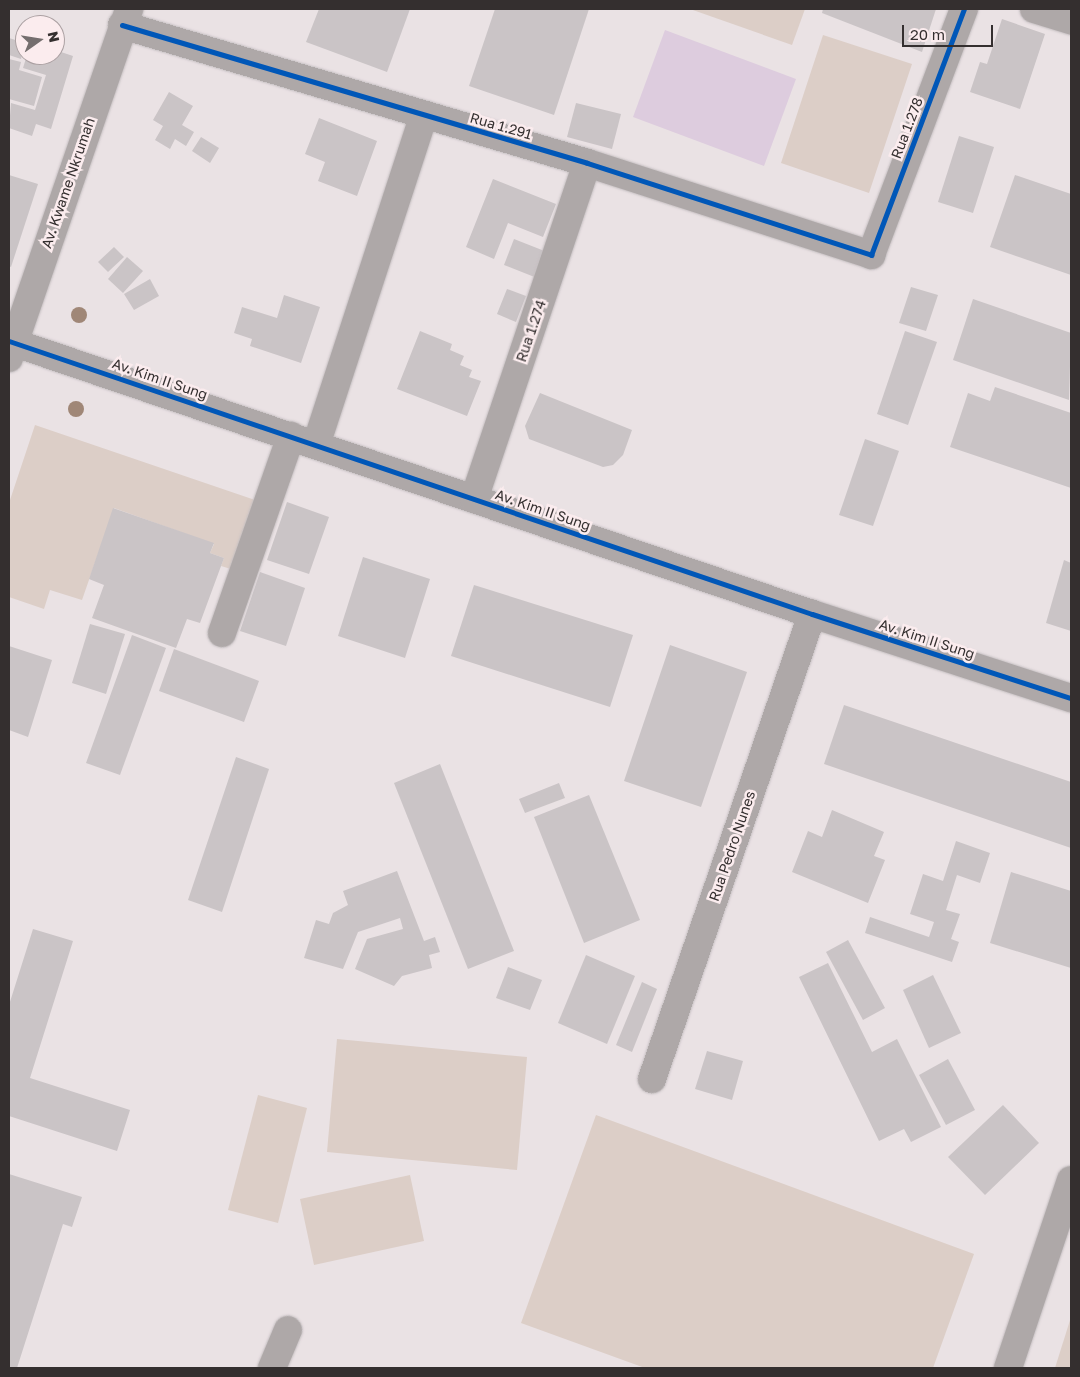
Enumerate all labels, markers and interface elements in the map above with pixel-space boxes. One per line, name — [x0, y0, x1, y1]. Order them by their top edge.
north arrow — [15, 15, 65, 65]
scale bar — [905, 15, 996, 47]
text: 20 m — [910, 25, 945, 43]
text: N — [45, 30, 64, 44]
street label: Rua 1.278 — [888, 95, 926, 161]
street label: Rua 1.291 — [468, 109, 534, 143]
street label: Av. Kwame Nkrumah — [38, 116, 98, 250]
street label: Rua 1.274 — [513, 298, 549, 364]
street label: Av. Kim II Sung — [110, 355, 210, 403]
street label: Av. Kim II Sung — [493, 486, 593, 534]
street label: Av. Kim II Sung — [877, 616, 977, 662]
street label: Rua Pedro Nunes — [705, 789, 759, 903]

